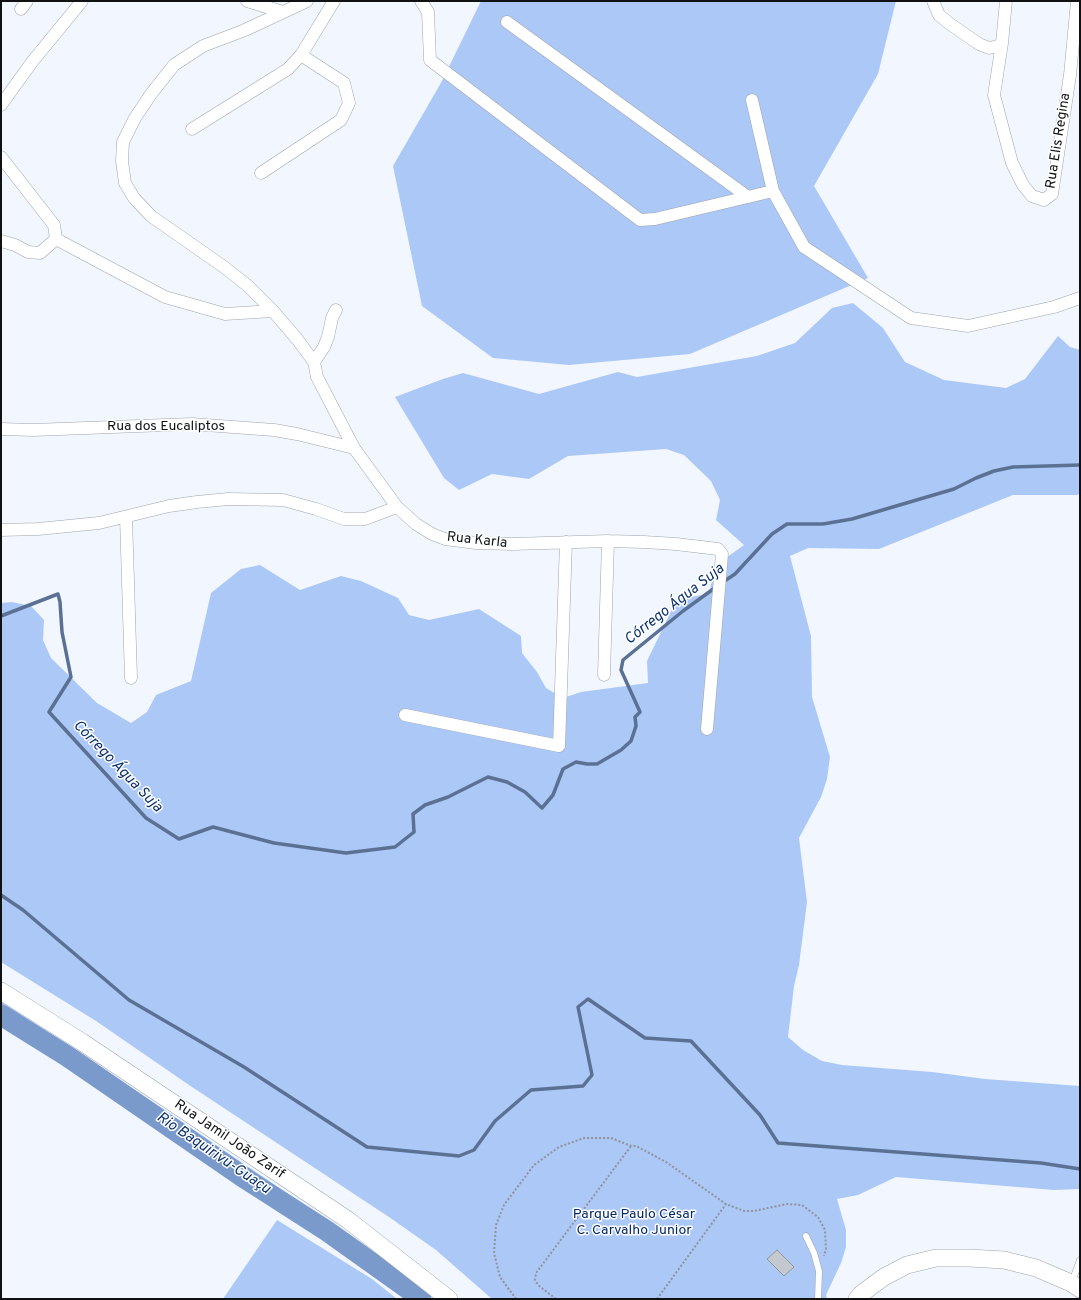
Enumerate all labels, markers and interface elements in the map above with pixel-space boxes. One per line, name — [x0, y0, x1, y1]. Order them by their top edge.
street label: Rua Elis Regina — [1043, 92, 1075, 190]
street label: Rua dos Eucaliptos — [107, 419, 225, 435]
street label: Rua Karla — [446, 529, 508, 553]
water label: Córrego Água Suja — [622, 561, 728, 649]
water label: Córrego Água Suja — [68, 717, 166, 817]
street label: Rua Jamil João Zarif — [171, 1097, 287, 1183]
water label: Rio Baquirivu-Guaçu — [153, 1109, 273, 1199]
park label: Parque Paulo César C. Carvalho Junior — [573, 1207, 695, 1240]

